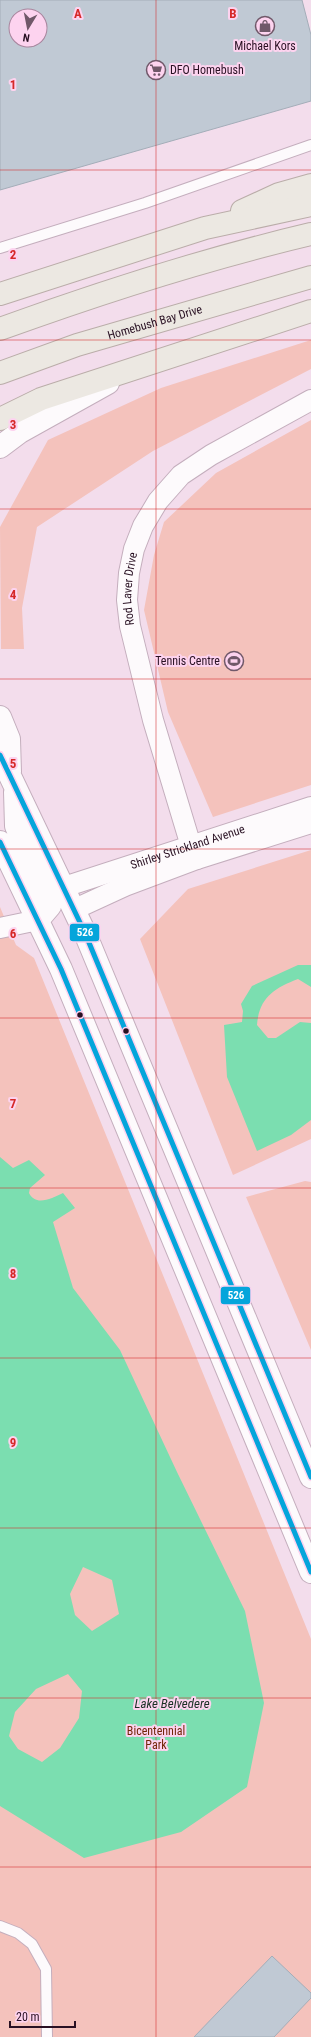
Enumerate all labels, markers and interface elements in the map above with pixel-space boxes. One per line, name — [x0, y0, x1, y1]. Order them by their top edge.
text: A — [74, 6, 82, 21]
text: B — [229, 6, 237, 21]
north arrow — [8, 8, 48, 48]
shop icon: Michael Kors — [254, 15, 276, 37]
text: N — [22, 30, 31, 44]
place label: Michael Kors — [234, 39, 296, 53]
supermarket icon: DFO Homebush — [145, 59, 167, 81]
place label: DFO Homebush — [170, 63, 244, 77]
text: 1 — [10, 77, 16, 92]
text: 2 — [10, 247, 17, 262]
street label: Homebush Bay Drive — [106, 302, 204, 343]
text: 3 — [10, 417, 16, 432]
street label: Rod Laver Drive — [120, 551, 140, 626]
text: 4 — [10, 587, 17, 602]
sports icon: Tennis Centre — [223, 650, 245, 672]
place label: Tennis Centre — [155, 654, 220, 668]
text: 5 — [10, 756, 17, 771]
street label: Shirley Strickland Avenue — [129, 822, 247, 872]
line badge: 526 — [69, 923, 100, 942]
text: 6 — [10, 926, 17, 941]
text: 526 — [77, 926, 94, 939]
unlabelled marker — [75, 1010, 85, 1020]
unlabelled marker — [121, 1026, 131, 1036]
text: 7 — [10, 1096, 17, 1111]
text: 8 — [10, 1266, 16, 1281]
line badge: 526 — [220, 1286, 251, 1305]
text: 526 — [228, 1289, 245, 1302]
text: 9 — [10, 1435, 16, 1450]
water label: Lake Belvedere — [134, 1696, 210, 1711]
park label: Bicentennial Park — [127, 1724, 185, 1752]
scale bar — [10, 2003, 75, 2029]
text: 20 m — [16, 2010, 40, 2024]

